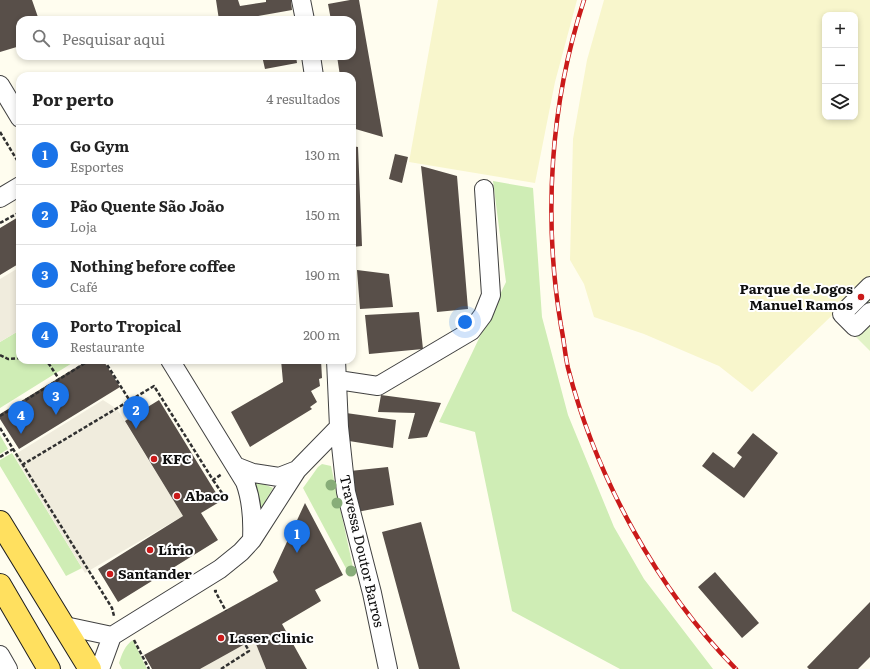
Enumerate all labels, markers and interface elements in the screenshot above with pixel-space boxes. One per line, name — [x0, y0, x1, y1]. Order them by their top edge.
map controls — [822, 12, 858, 120]
button: + — [822, 12, 858, 48]
search box — [16, 16, 356, 60]
icon: search — [30, 27, 52, 49]
text: Pesquisar aqui — [62, 27, 165, 50]
button: − — [822, 48, 858, 84]
button: layers — [822, 84, 858, 120]
text: Por perto — [32, 86, 114, 111]
text: 4 resultados — [266, 89, 340, 108]
text: Go Gym — [70, 134, 129, 157]
text: 1 — [42, 145, 48, 164]
text: 130 m — [305, 145, 340, 164]
text: Esportes — [70, 157, 123, 176]
text: Pão Quente São João — [70, 194, 224, 217]
text: 2 — [42, 205, 48, 224]
text: 150 m — [305, 205, 340, 224]
text: Loja — [70, 217, 97, 236]
text: Nothing before coffee — [70, 254, 235, 277]
text: 3 — [41, 265, 49, 284]
text: 190 m — [305, 265, 340, 284]
text: Café — [70, 277, 98, 296]
place label: Parque de Jogos Manuel Ramos — [740, 278, 853, 314]
marker: Parque de Jogos Manuel Ramos — [856, 292, 866, 302]
your location — [455, 312, 475, 332]
text: Porto Tropical — [70, 314, 182, 337]
text: 4 — [41, 325, 49, 344]
text: 200 m — [303, 325, 340, 344]
text: Restaurante — [70, 337, 145, 356]
pin: 3 — [43, 382, 69, 415]
pin: 2 — [123, 396, 149, 429]
pin: 4 — [8, 401, 34, 434]
place label: KFC — [162, 448, 192, 468]
marker: KFC — [149, 454, 159, 464]
street label: Travessa Doutor Barros — [336, 473, 390, 629]
place label: Abaco — [185, 485, 229, 505]
marker: Abaco — [172, 491, 182, 501]
pin: 1 — [284, 520, 310, 553]
place label: Lírio — [158, 539, 194, 559]
marker: Lírio — [145, 545, 155, 555]
place label: Santander — [118, 563, 192, 583]
marker: Santander — [105, 569, 115, 579]
place label: Laser Clinic — [229, 627, 314, 647]
marker: Laser Clinic — [216, 633, 226, 643]

